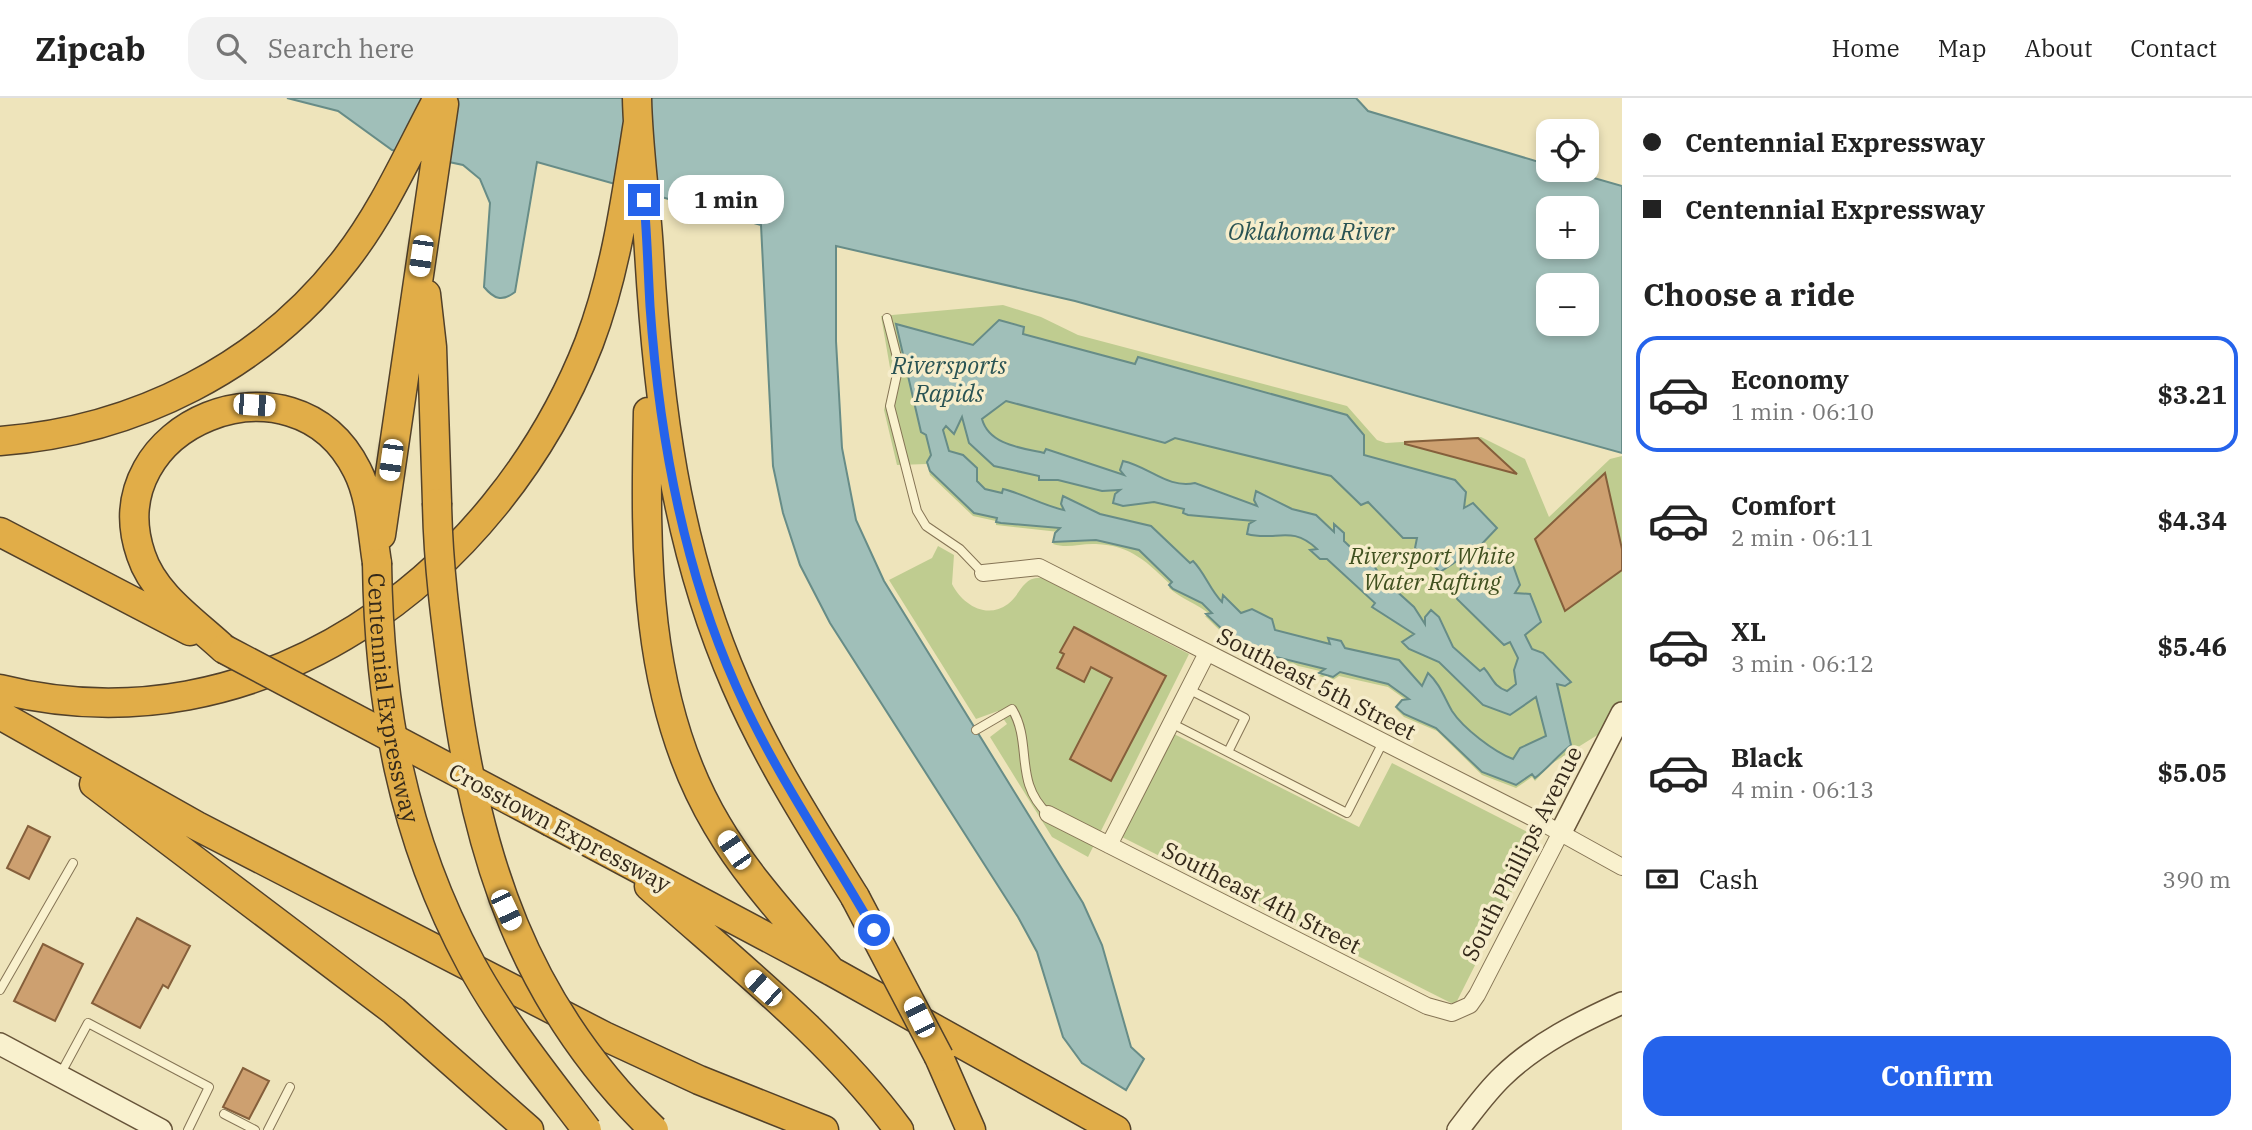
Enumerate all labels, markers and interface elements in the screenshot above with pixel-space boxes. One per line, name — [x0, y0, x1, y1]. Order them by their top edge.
search box — [188, 17, 678, 80]
text: Zipcab — [35, 27, 146, 70]
icon: search — [212, 29, 250, 67]
text: Search here — [268, 31, 414, 65]
text: Home — [1832, 32, 1900, 64]
text: Map — [1938, 32, 1986, 64]
text: About — [2024, 32, 2092, 64]
text: Contact — [2130, 32, 2217, 64]
map controls — [1536, 119, 1599, 336]
button: locate — [1536, 119, 1599, 182]
text: Centennial Expressway — [1685, 125, 1985, 159]
callout: 1 min — [668, 176, 784, 224]
route end — [628, 184, 660, 216]
text: 1 min — [694, 184, 758, 214]
text: Centennial Expressway — [1685, 192, 1985, 226]
button: + — [1536, 196, 1599, 259]
water label: Oklahoma River — [1228, 215, 1396, 247]
car — [408, 234, 435, 278]
button: − — [1536, 273, 1599, 336]
text: Choose a ride — [1643, 273, 1855, 315]
water label: Riversports Rapids — [890, 349, 1007, 409]
text: Economy — [1731, 362, 1849, 396]
icon: car — [1647, 363, 1710, 426]
text: $3.21 — [2157, 377, 2227, 411]
car — [233, 393, 276, 417]
text: 1 min · 06:10 — [1731, 396, 1874, 426]
car — [378, 438, 405, 482]
text: Comfort — [1731, 488, 1836, 522]
icon: car — [1647, 489, 1710, 552]
text: $4.34 — [2157, 503, 2227, 537]
text: 2 min · 06:11 — [1731, 522, 1874, 552]
park label: Riversport White Water Rafting — [1348, 540, 1515, 596]
street label: Centennial Expressway — [362, 572, 427, 827]
text: XL — [1731, 614, 1766, 648]
icon: car — [1647, 615, 1710, 678]
street label: Southeast 5th Street — [1213, 620, 1421, 746]
text: $5.46 — [2157, 629, 2227, 663]
text: 3 min · 06:12 — [1731, 648, 1874, 678]
text: Black — [1731, 740, 1803, 774]
street label: South Phillips Avenue — [1454, 741, 1588, 965]
icon: car — [1647, 741, 1710, 804]
text: $5.05 — [2157, 755, 2227, 789]
street label: Crosstown Expressway — [444, 756, 677, 899]
text: 4 min · 06:13 — [1731, 774, 1874, 804]
car — [714, 827, 755, 873]
street label: Southeast 4th Street — [1158, 834, 1366, 960]
icon: cash — [1643, 860, 1681, 898]
text: Cash — [1699, 862, 1759, 896]
text: 390 m — [2162, 864, 2231, 894]
car — [488, 887, 525, 933]
route start — [858, 914, 890, 946]
car — [741, 966, 786, 1010]
car — [901, 994, 938, 1040]
button: Confirm — [1643, 1036, 2231, 1116]

